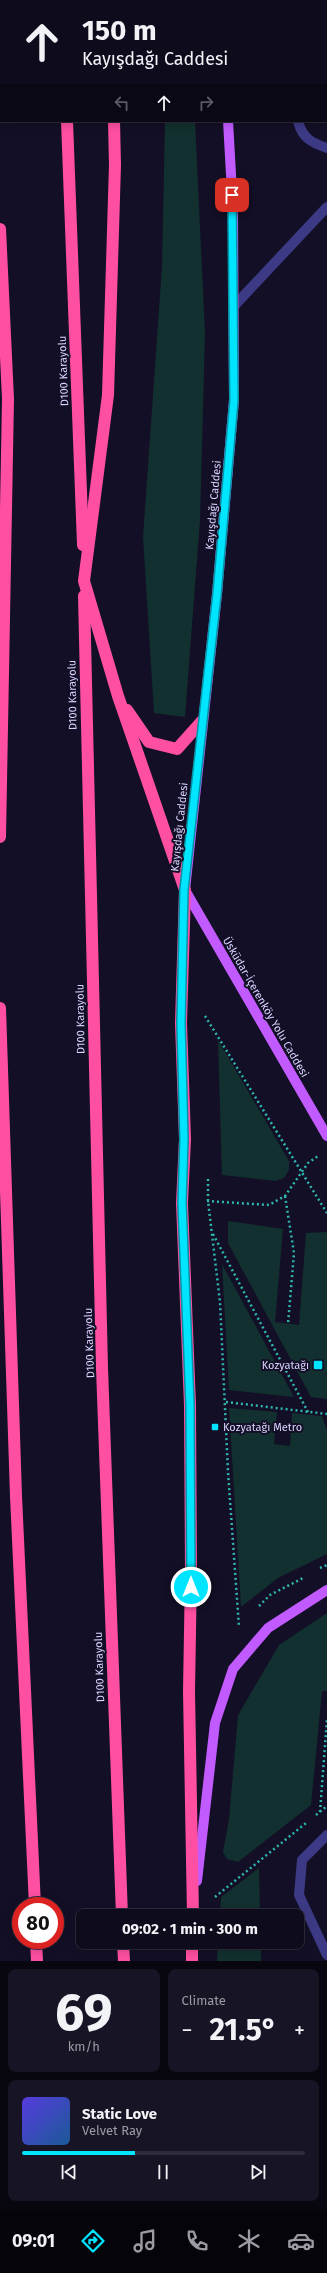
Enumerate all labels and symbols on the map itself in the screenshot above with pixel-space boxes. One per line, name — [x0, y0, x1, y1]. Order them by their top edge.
pin — [215, 178, 249, 212]
street label: D100 Karayolu — [56, 336, 71, 406]
street label: Kayışdağı Caddesi — [203, 460, 224, 550]
street label: D100 Karayolu — [65, 660, 80, 730]
street label: Kayışdağı Caddesi — [168, 782, 191, 872]
street label: Üsküdar-İçerenköy Yolu Caddesi — [220, 934, 312, 1080]
street label: D100 Karayolu — [73, 984, 88, 1054]
street label: D100 Karayolu — [82, 1308, 97, 1378]
place label: Kozyatağı — [262, 1359, 309, 1372]
marker: Kozyatağı — [312, 1359, 324, 1371]
place label: Kozyatağı Metro — [223, 1421, 302, 1434]
marker: Kozyatağı Metro — [210, 1422, 220, 1432]
position arrow — [170, 1566, 212, 1608]
street label: D100 Karayolu — [92, 1632, 107, 1702]
speed limit sign: 80 — [12, 1897, 64, 1949]

